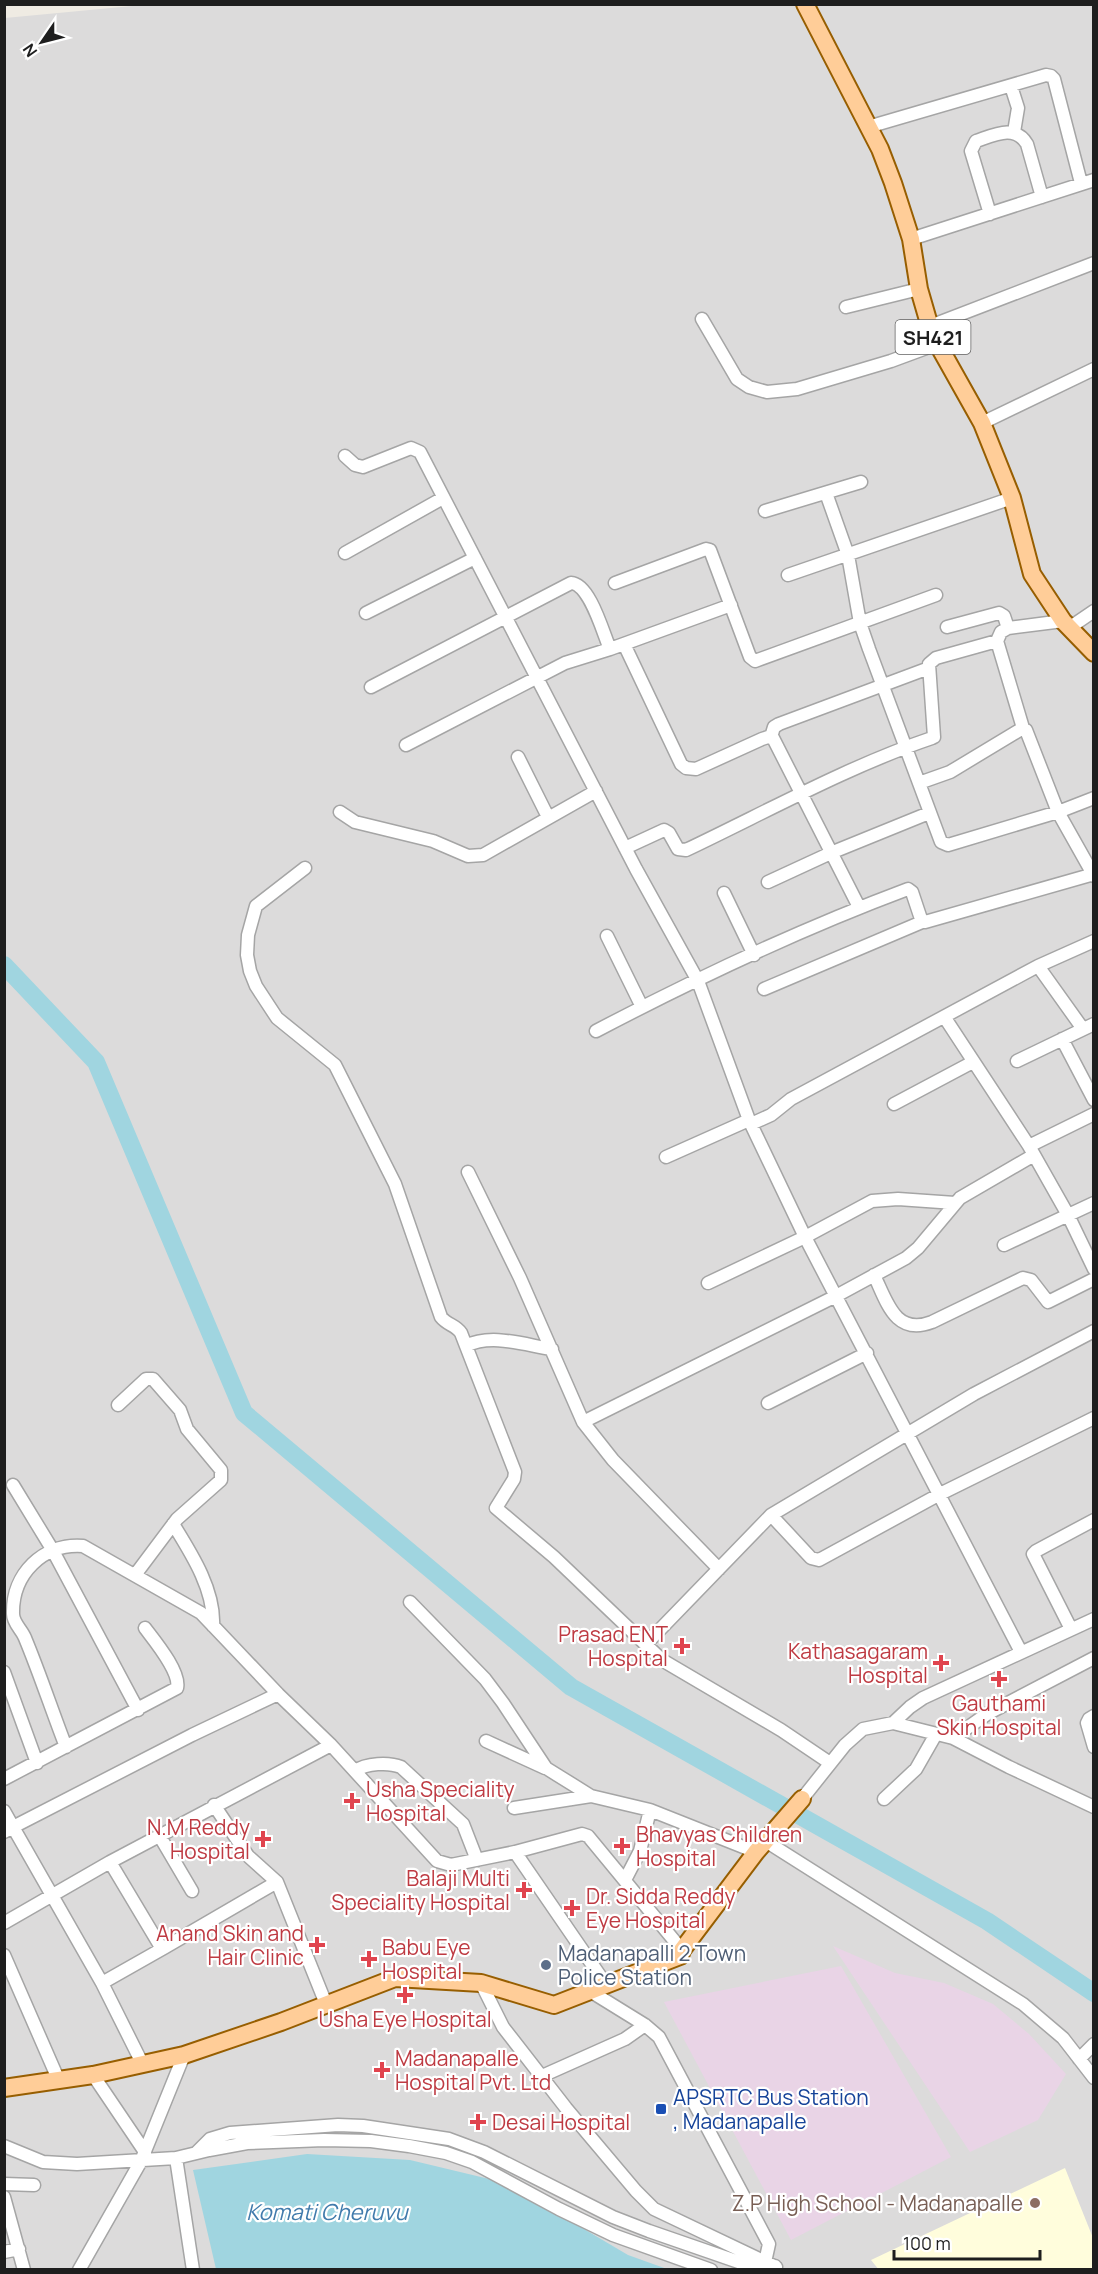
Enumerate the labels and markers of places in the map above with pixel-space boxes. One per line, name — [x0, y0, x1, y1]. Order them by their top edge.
place label: Prasad ENT Hospital — [558, 1620, 668, 1672]
marker: Prasad ENT Hospital — [673, 1637, 691, 1655]
place label: Kathasagaram Hospital — [788, 1637, 928, 1689]
marker: Kathasagaram Hospital — [932, 1654, 950, 1672]
marker: Gauthami Skin Hospital — [990, 1670, 1008, 1688]
place label: Gauthami Skin Hospital — [937, 1689, 1061, 1741]
place label: Usha Speciality Hospital — [366, 1775, 515, 1827]
marker: Usha Speciality Hospital — [343, 1792, 361, 1810]
place label: N.M Reddy Hospital — [147, 1813, 250, 1865]
place label: Bhavyas Children Hospital — [636, 1820, 802, 1872]
marker: N.M Reddy Hospital — [254, 1830, 272, 1848]
marker: Bhavyas Children Hospital — [613, 1837, 631, 1855]
place label: Balaji Multi Speciality Hospital — [331, 1864, 510, 1916]
marker: Balaji Multi Speciality Hospital — [515, 1881, 533, 1899]
place label: Dr. Sidda Reddy Eye Hospital — [586, 1882, 736, 1934]
marker: Dr. Sidda Reddy Eye Hospital — [563, 1899, 581, 1917]
place label: Anand Skin and Hair Clinic — [156, 1919, 304, 1971]
place label: Babu Eye Hospital — [382, 1933, 471, 1985]
marker: Anand Skin and Hair Clinic — [308, 1936, 326, 1954]
place label: Madanapalli 2 Town Police Station — [558, 1939, 746, 1991]
marker: Babu Eye Hospital — [360, 1950, 378, 1968]
marker: Madanapalli 2 Town Police Station — [539, 1958, 553, 1972]
marker: Usha Eye Hospital — [396, 1986, 414, 2004]
place label: Usha Eye Hospital — [318, 2005, 492, 2033]
place label: Madanapalle Hospital Pvt. Ltd — [395, 2044, 551, 2096]
marker: Madanapalle Hospital Pvt. Ltd — [373, 2061, 391, 2079]
place label: APSRTC Bus Station , Madanapalle — [673, 2083, 869, 2135]
marker: APSRTC Bus Station , Madanapalle — [654, 2102, 668, 2116]
place label: Desai Hospital — [492, 2108, 630, 2136]
marker: Desai Hospital — [469, 2113, 487, 2131]
place label: Z.P High School - Madanapalle — [732, 2189, 1023, 2217]
marker: Z.P High School - Madanapalle — [1028, 2196, 1042, 2210]

